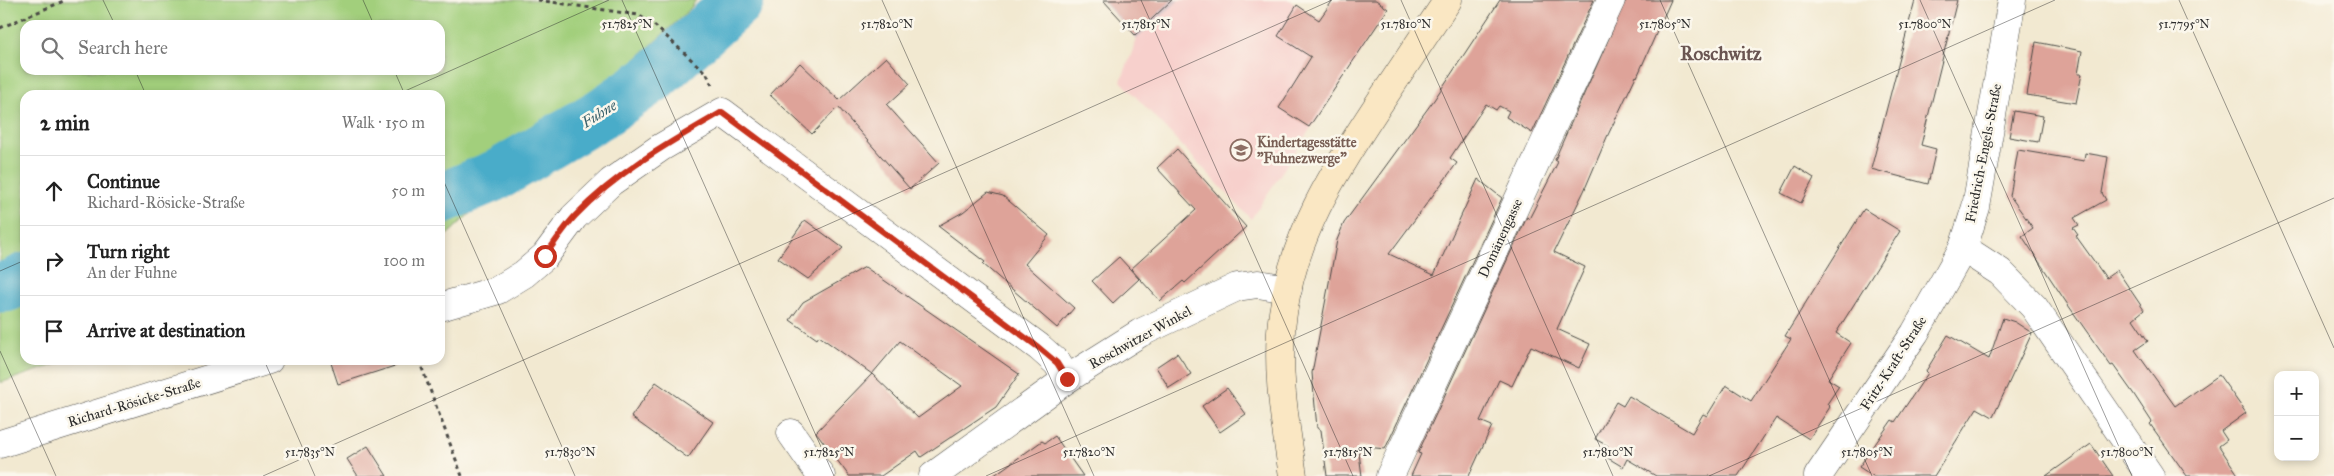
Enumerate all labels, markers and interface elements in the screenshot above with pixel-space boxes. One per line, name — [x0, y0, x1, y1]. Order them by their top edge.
text: 51.7825°N — [602, 17, 652, 31]
text: 51.7820°N — [861, 17, 913, 31]
text: 51.7815°N — [1121, 17, 1171, 31]
text: 51.7810°N — [1380, 17, 1432, 31]
text: 51.7805°N — [1639, 17, 1691, 31]
text: 51.7800°N — [1898, 17, 1952, 31]
text: 51.7795°N — [2158, 17, 2210, 31]
search box — [20, 20, 445, 75]
icon: search — [38, 34, 66, 62]
text: Search here — [78, 36, 168, 59]
district label: Roschwitz — [1680, 42, 1762, 65]
street label: Friedrich-Engels-Straße — [1962, 82, 2005, 224]
water label: Fuhne — [577, 96, 620, 132]
text: 2 min — [40, 110, 90, 136]
text: Walk · 150 m — [342, 113, 425, 132]
place label: Kindertagesstätte "Fuhnezwerge" — [1257, 134, 1357, 168]
school or university icon: Kindertagesstätte "Fuhnezwerge" — [1229, 138, 1253, 162]
text: Continue — [87, 170, 160, 193]
icon: ahead — [40, 177, 68, 205]
text: 50 m — [391, 181, 425, 200]
text: Richard-Rösicke-Straße — [87, 193, 245, 212]
street label: Domänengasse — [1475, 196, 1526, 280]
text: Turn right — [87, 240, 170, 263]
route start — [534, 245, 557, 268]
icon: right — [40, 247, 68, 275]
text: 100 m — [383, 251, 425, 270]
text: An der Fuhne — [87, 263, 177, 282]
street label: Roschwitzer Winkel — [1086, 302, 1195, 373]
street label: Fritz-Kraft-Straße — [1857, 313, 1930, 414]
icon: arrive — [40, 317, 68, 345]
text: Arrive at destination — [87, 319, 245, 342]
route end — [1056, 368, 1079, 391]
map controls — [2274, 371, 2319, 461]
button: + — [2274, 371, 2319, 416]
street label: Richard-Rösicke-Straße — [66, 374, 203, 431]
button: − — [2274, 416, 2319, 461]
text: 51.7835°N — [285, 445, 335, 459]
text: 51.7830°N — [544, 445, 596, 459]
text: 51.7825°N — [804, 445, 854, 459]
text: 51.7820°N — [1063, 445, 1115, 459]
text: 51.7815°N — [1323, 445, 1373, 459]
text: 51.7810°N — [1582, 445, 1634, 459]
text: 51.7805°N — [1841, 445, 1893, 459]
text: 51.7800°N — [2100, 445, 2154, 459]

